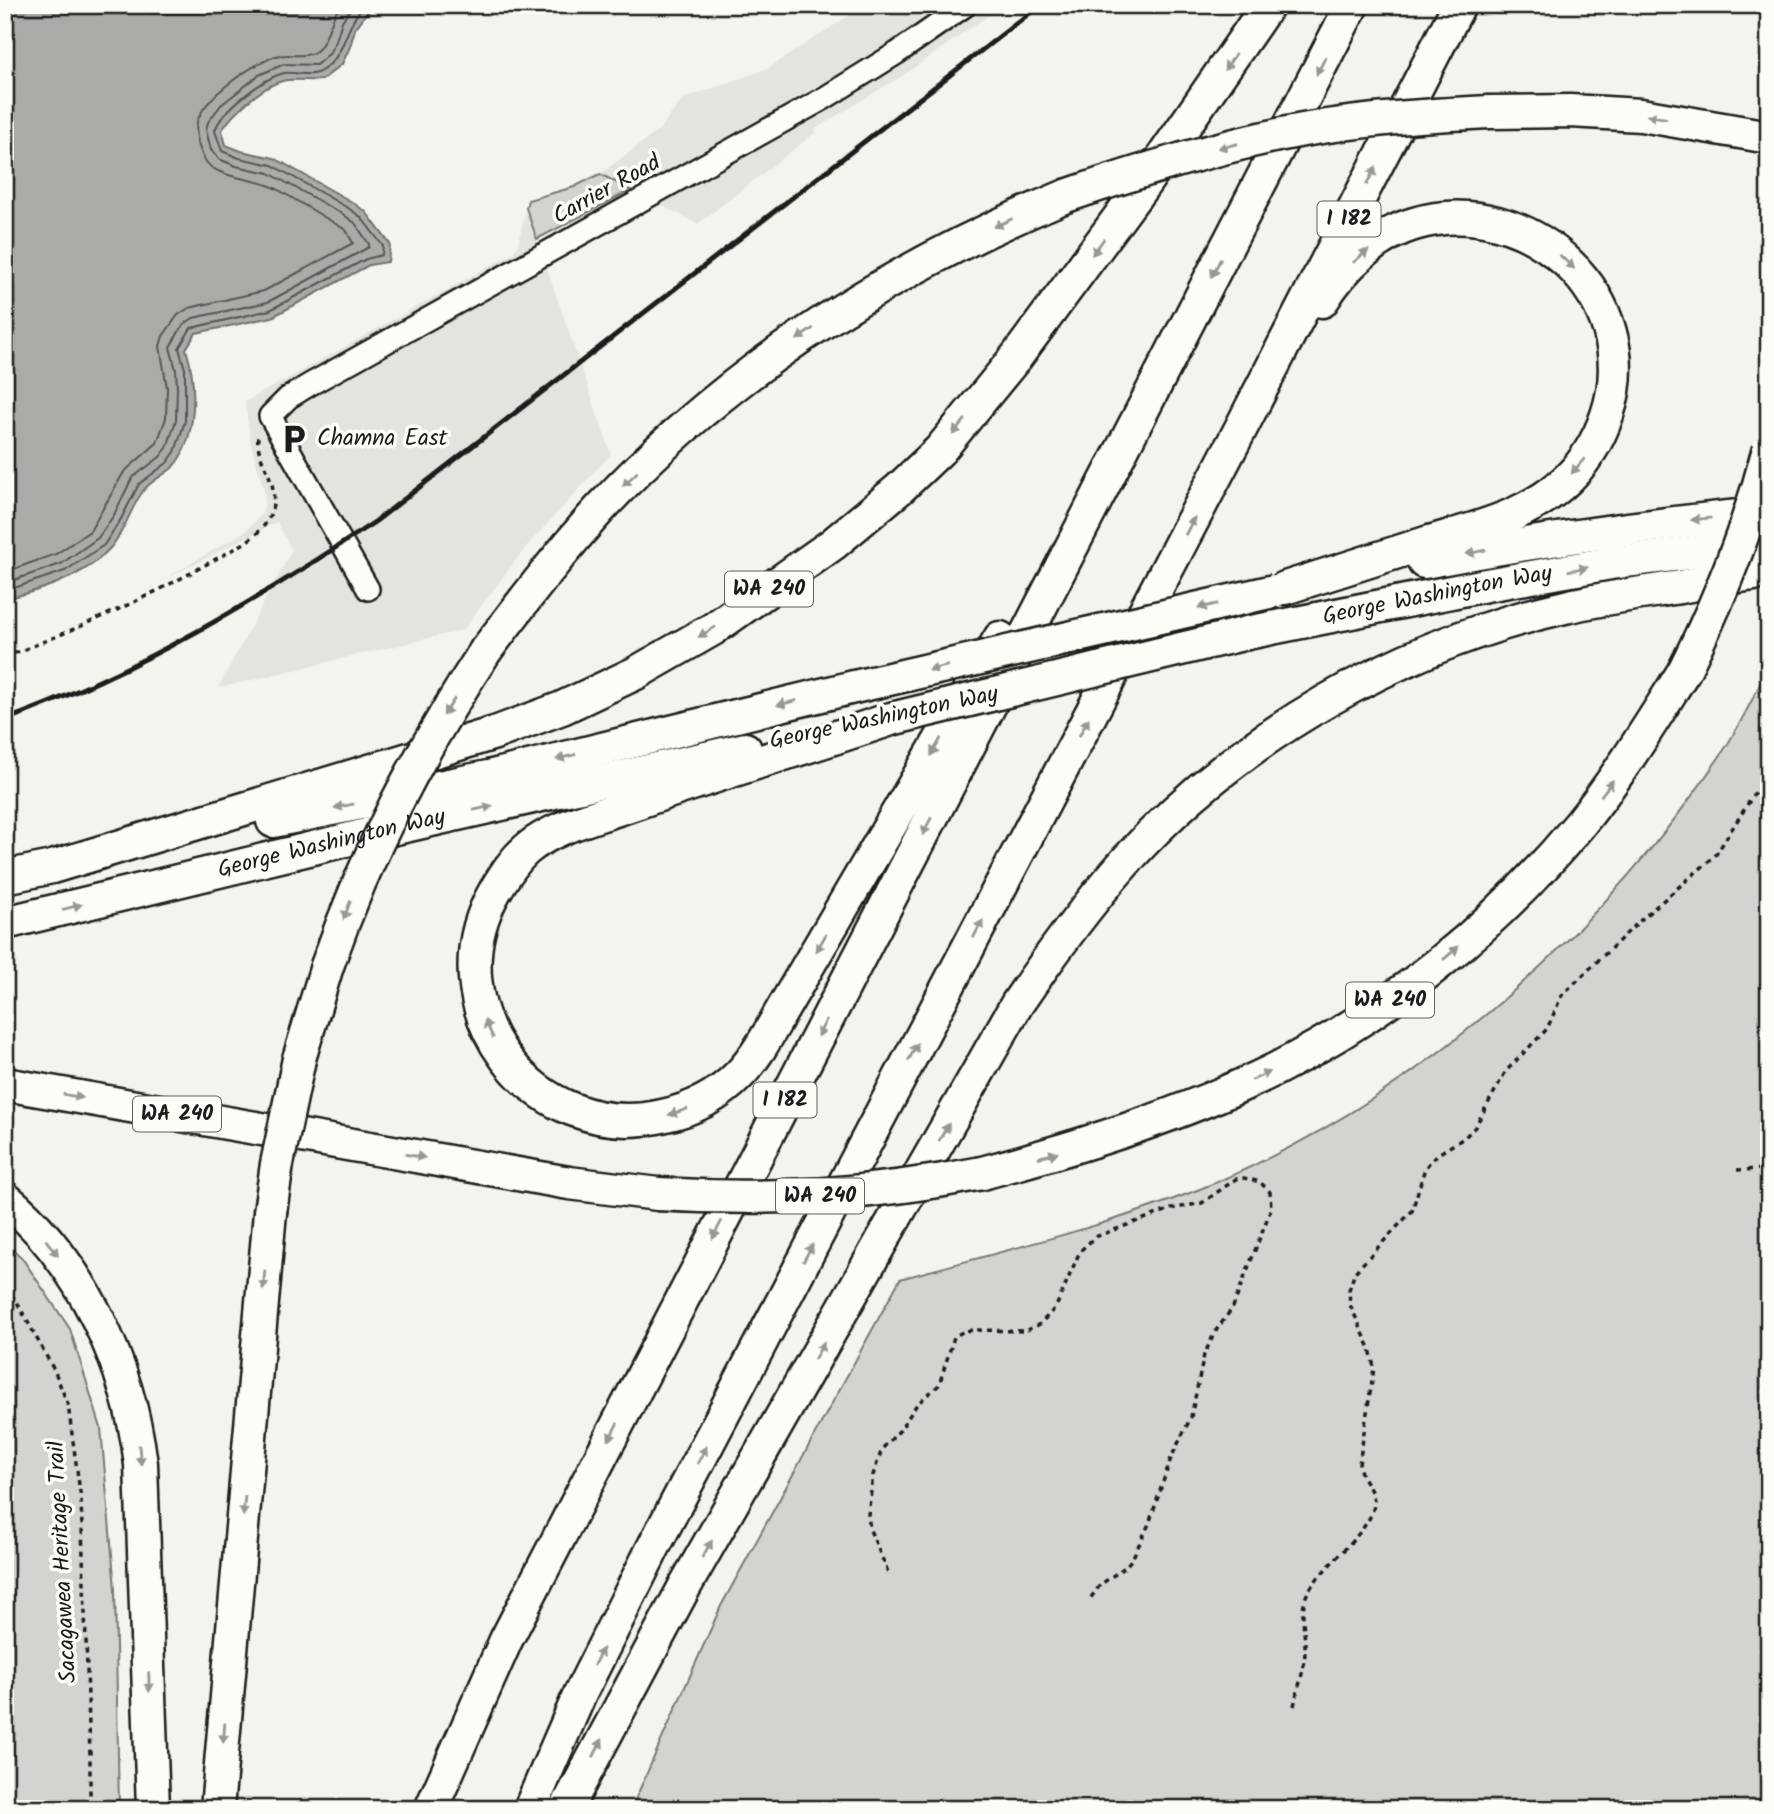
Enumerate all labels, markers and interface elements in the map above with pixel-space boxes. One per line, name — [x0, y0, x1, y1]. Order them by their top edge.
one-way arrow — [1223, 53, 1237, 71]
one-way arrow — [1315, 56, 1327, 76]
one-way arrow — [1645, 111, 1667, 122]
one-way arrow — [1217, 141, 1239, 152]
street label: Carrier Road — [546, 145, 668, 234]
one-way arrow — [1365, 165, 1377, 185]
road number: I 182 — [1318, 202, 1380, 236]
one-way arrow — [993, 217, 1013, 229]
one-way arrow — [1091, 238, 1105, 256]
one-way arrow — [1352, 248, 1370, 264]
one-way arrow — [1558, 254, 1576, 270]
one-way arrow — [1210, 258, 1222, 278]
one-way arrow — [796, 327, 814, 341]
one-way arrow — [952, 419, 967, 436]
place label: Chamna East — [317, 421, 449, 457]
parking icon: Chamna East — [277, 422, 311, 456]
one-way arrow — [1571, 458, 1586, 475]
one-way arrow — [622, 471, 639, 488]
one-way arrow — [1690, 514, 1712, 525]
one-way arrow — [1184, 516, 1195, 536]
one-way arrow — [1465, 547, 1487, 558]
street label: George Washington Way — [1319, 556, 1555, 635]
one-way arrow — [1567, 563, 1589, 574]
road number: WA 240 — [725, 572, 813, 606]
one-way arrow — [1197, 601, 1219, 612]
one-way arrow — [698, 626, 717, 638]
one-way arrow — [927, 663, 949, 674]
street label: George Washington Way — [766, 676, 1002, 760]
one-way arrow — [442, 697, 455, 717]
one-way arrow — [776, 698, 798, 709]
one-way arrow — [1078, 717, 1089, 737]
one-way arrow — [930, 737, 942, 756]
one-way arrow — [555, 752, 577, 763]
one-way arrow — [1600, 780, 1615, 798]
street label: George Washington Way — [214, 799, 449, 889]
one-way arrow — [333, 801, 355, 812]
one-way arrow — [472, 802, 494, 813]
one-way arrow — [921, 816, 932, 836]
one-way arrow — [341, 900, 352, 921]
one-way arrow — [61, 901, 83, 912]
one-way arrow — [972, 919, 984, 938]
one-way arrow — [815, 934, 827, 953]
one-way arrow — [1443, 946, 1460, 961]
road number: WA 240 — [1346, 982, 1434, 1018]
one-way arrow — [816, 1018, 828, 1038]
one-way arrow — [483, 1019, 495, 1039]
one-way arrow — [908, 1042, 919, 1062]
one-way arrow — [1250, 1070, 1271, 1081]
road number: I 182 — [754, 1082, 816, 1118]
one-way arrow — [62, 1090, 84, 1101]
road number: WA 240 — [133, 1096, 221, 1132]
one-way arrow — [667, 1107, 688, 1117]
one-way arrow — [938, 1122, 950, 1141]
one-way arrow — [1037, 1150, 1058, 1160]
one-way arrow — [404, 1151, 426, 1162]
road number: WA 240 — [776, 1178, 864, 1214]
one-way arrow — [712, 1220, 723, 1240]
one-way arrow — [44, 1239, 59, 1257]
one-way arrow — [802, 1243, 813, 1263]
one-way arrow — [258, 1269, 269, 1291]
one-way arrow — [813, 1341, 825, 1360]
one-way arrow — [607, 1422, 618, 1442]
street label: Sacagawea Heritage Trail — [39, 1440, 87, 1684]
one-way arrow — [135, 1444, 146, 1466]
one-way arrow — [696, 1445, 708, 1464]
one-way arrow — [239, 1496, 250, 1518]
one-way arrow — [701, 1539, 713, 1558]
one-way arrow — [593, 1647, 604, 1667]
one-way arrow — [143, 1671, 155, 1693]
one-way arrow — [218, 1722, 229, 1744]
one-way arrow — [592, 1738, 603, 1758]

